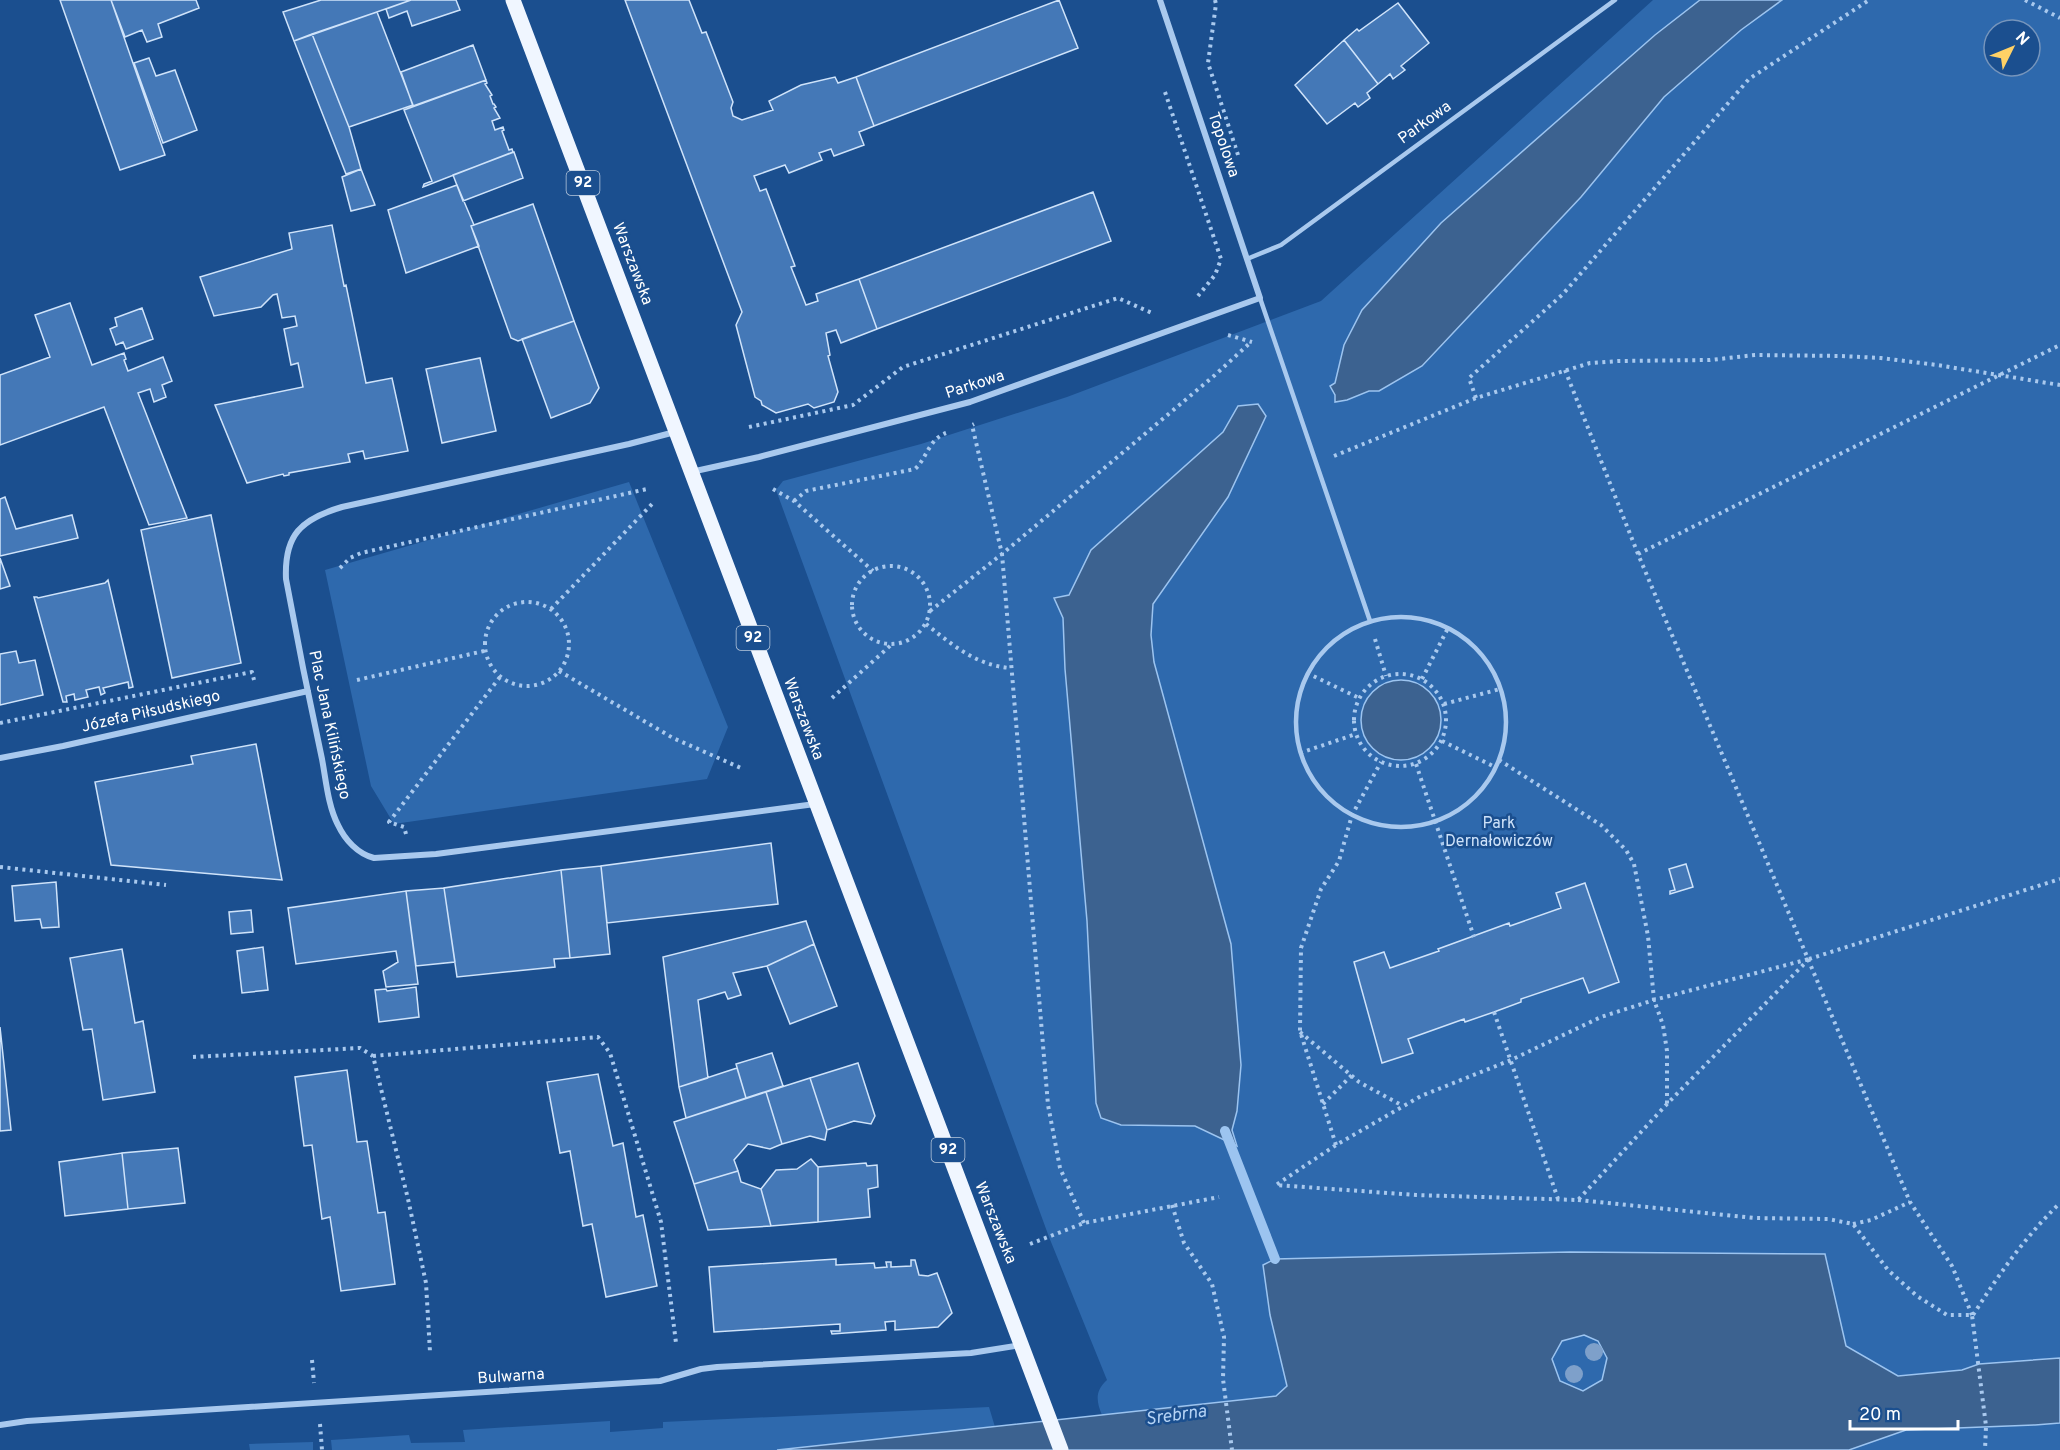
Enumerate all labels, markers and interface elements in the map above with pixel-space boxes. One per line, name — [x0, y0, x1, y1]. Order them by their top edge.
north arrow — [1982, 18, 2042, 78]
text: N — [2010, 28, 2033, 50]
street label: Parkowa — [1394, 97, 1456, 149]
street label: Topolowa — [1203, 110, 1243, 180]
road number: 92 — [566, 171, 600, 195]
street label: Warszawska — [607, 220, 657, 308]
street label: Parkowa — [943, 366, 1007, 404]
road number: 92 — [736, 626, 770, 650]
street label: Plac Jana Kilińskiego — [303, 649, 355, 801]
street label: Warszawska — [778, 675, 828, 763]
street label: Józefa Piłsudskiego — [80, 686, 222, 738]
park label: Park Dernałowiczów — [1445, 814, 1553, 852]
road number: 92 — [932, 1138, 964, 1162]
street label: Warszawska — [969, 1179, 1021, 1267]
street label: Bulwarna — [477, 1365, 545, 1389]
scale bar — [1850, 1393, 1958, 1431]
water label: Srebrna — [1144, 1400, 1209, 1432]
text: 20 m — [1859, 1404, 1901, 1427]

